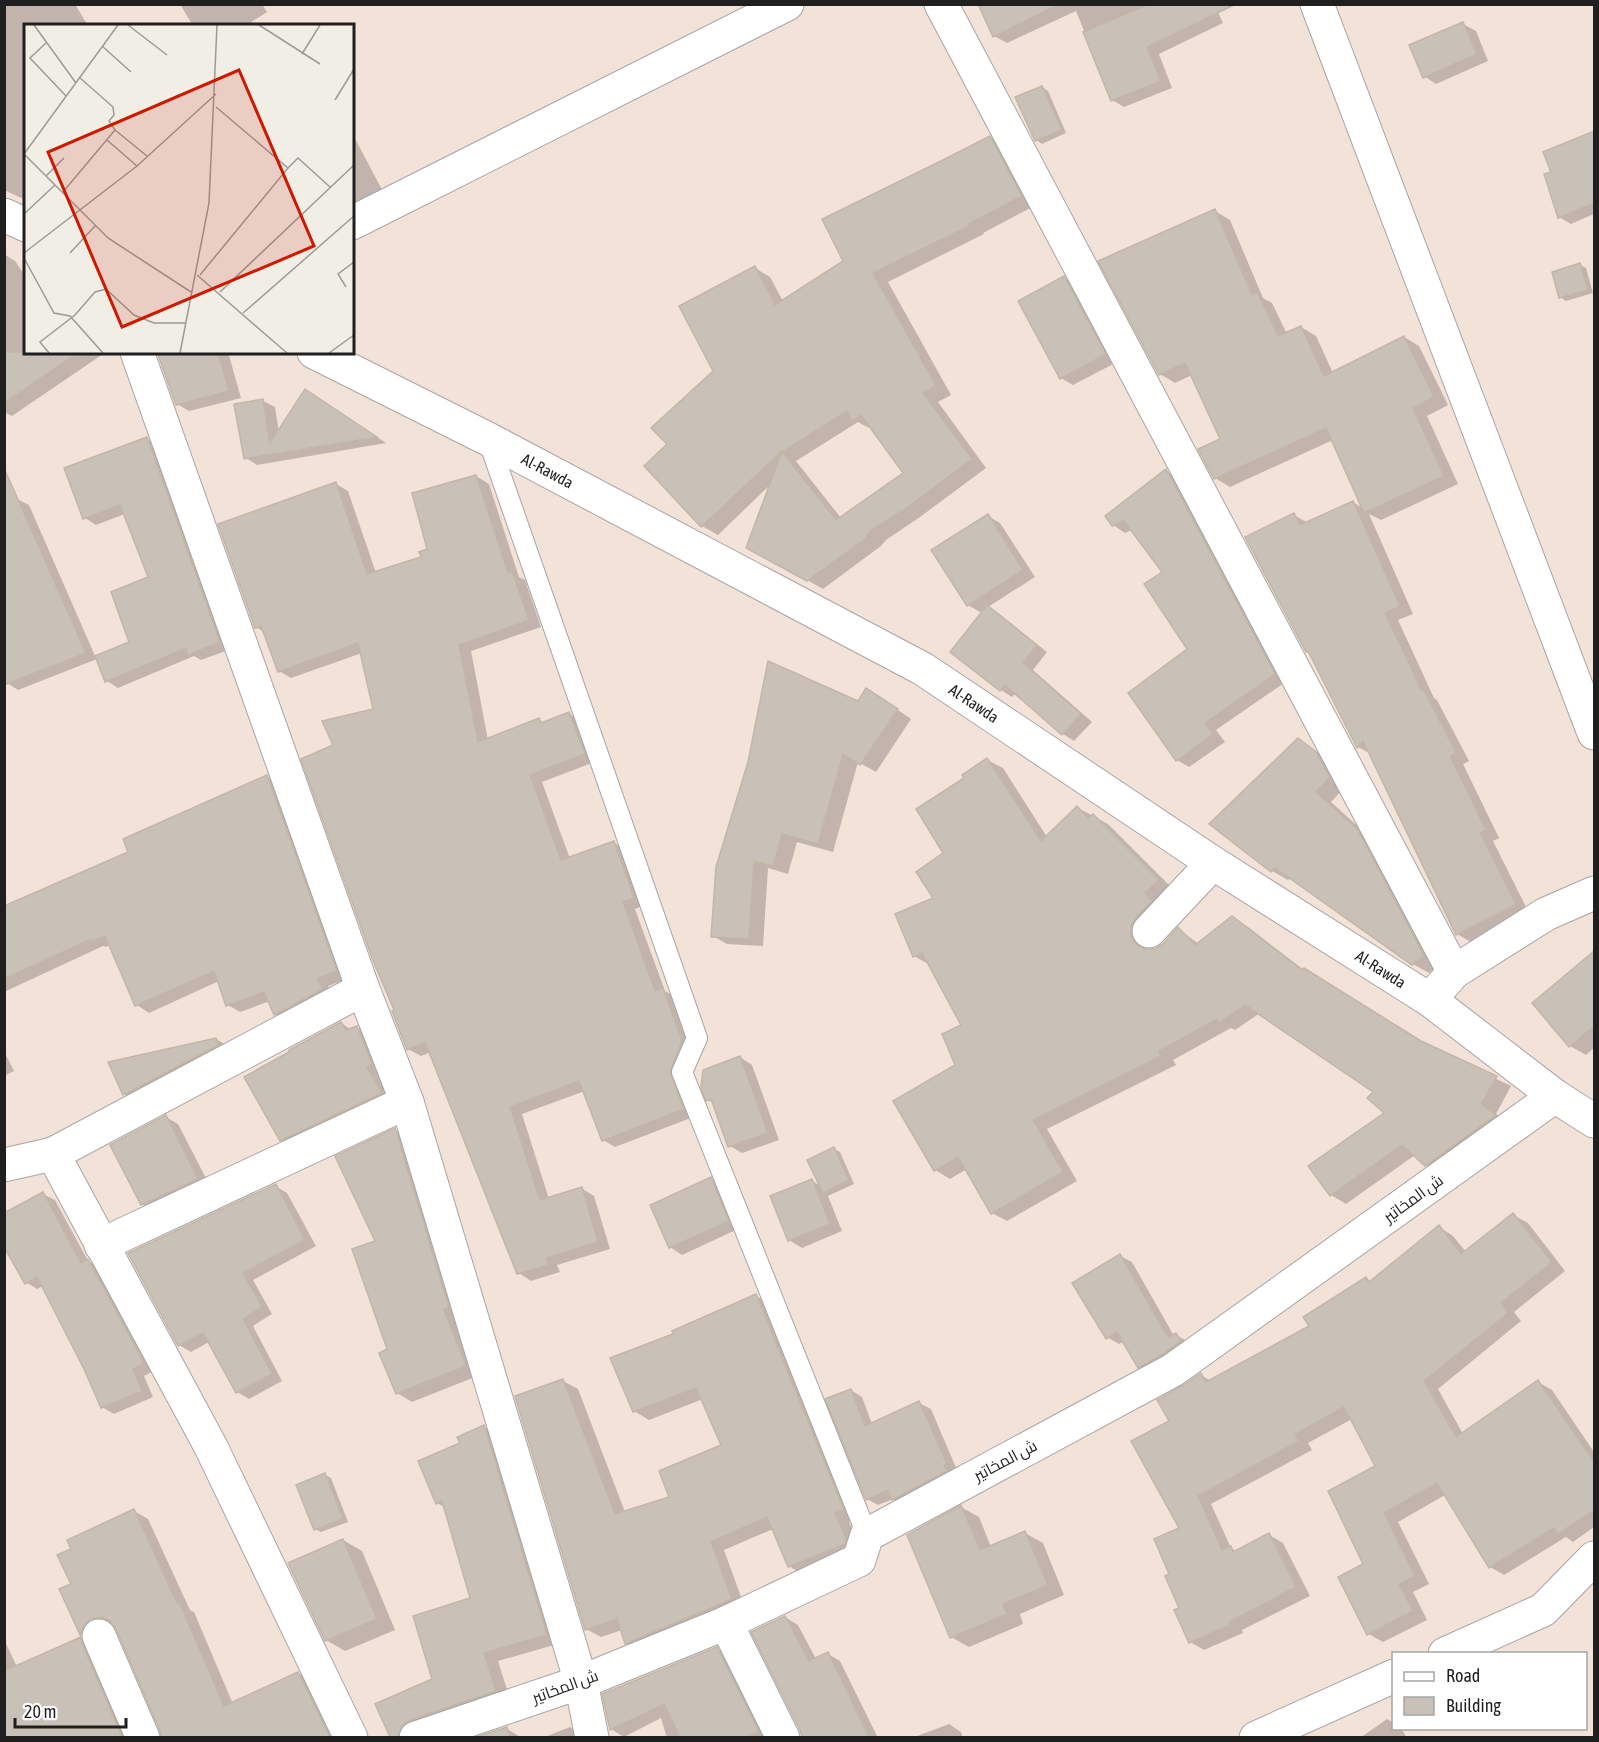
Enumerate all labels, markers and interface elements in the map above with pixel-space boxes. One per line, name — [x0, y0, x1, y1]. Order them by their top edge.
inset map — [24, 24, 354, 354]
street label: Al-Rawda — [519, 449, 577, 492]
street label: Al-Rawda — [946, 680, 1002, 726]
street label: Al-Rawda — [1352, 946, 1409, 992]
street label: ش المخاتير — [1379, 1170, 1447, 1228]
street label: ش المخاتير — [969, 1436, 1041, 1486]
legend — [1392, 1652, 1587, 1730]
text: Road — [1446, 1665, 1480, 1686]
street label: ش المخاتير — [528, 1666, 601, 1709]
scale bar — [15, 1691, 126, 1729]
text: Building — [1446, 1695, 1501, 1716]
text: 20 m — [24, 1701, 56, 1722]

